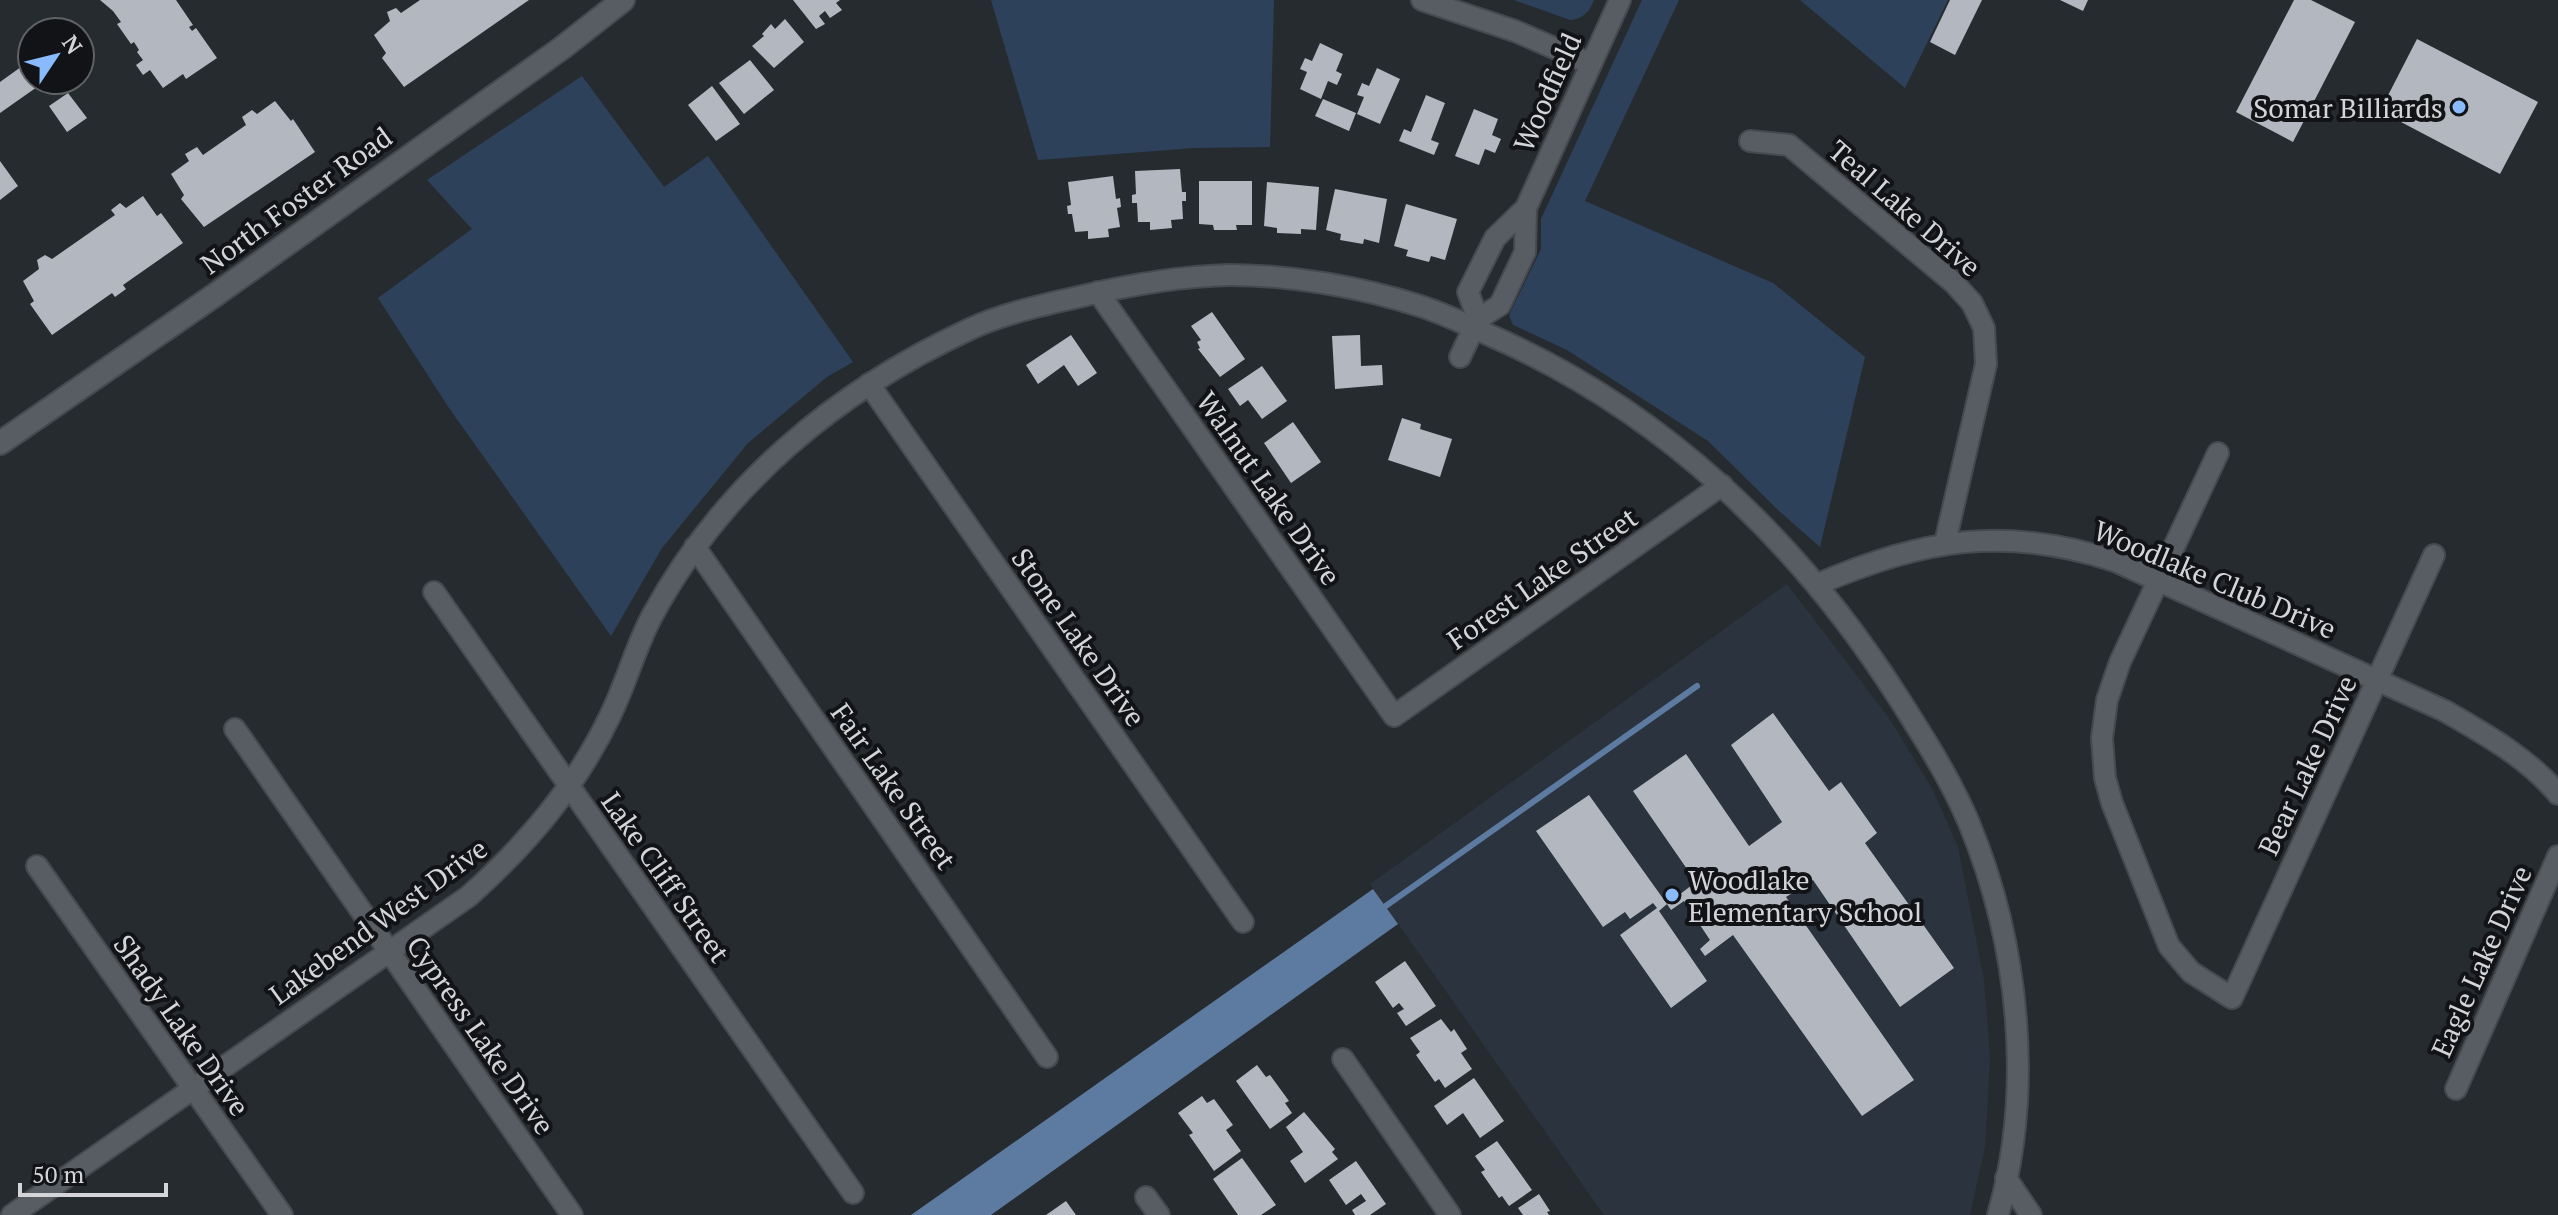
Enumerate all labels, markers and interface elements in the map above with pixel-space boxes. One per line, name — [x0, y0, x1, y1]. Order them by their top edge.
north arrow — [16, 16, 96, 96]
street label: Woodfield — [1505, 27, 1589, 157]
text: N — [56, 29, 90, 60]
place label: Somar Billiards — [2253, 89, 2443, 126]
marker: Somar Billiards — [2450, 98, 2468, 116]
street label: North Foster Road — [193, 118, 399, 282]
street label: Teal Lake Drive — [1821, 132, 1989, 284]
street label: Walnut Lake Drive — [1188, 384, 1350, 592]
street label: Forest Lake Street — [1440, 498, 1645, 657]
street label: Woodlake Club Drive — [2088, 511, 2342, 647]
street label: Stone Lake Drive — [1004, 540, 1154, 734]
street label: Bear Lake Drive — [2249, 669, 2365, 861]
street label: Fair Lake Street — [823, 696, 965, 877]
street label: Lake Cliff Street — [593, 784, 739, 970]
street label: Lakebend West Drive — [262, 829, 494, 1013]
street label: Eagle Lake Drive — [2422, 859, 2540, 1063]
place label: Woodlake Elementary School — [1688, 861, 1922, 930]
marker: Woodlake Elementary School — [1663, 886, 1681, 904]
street label: Shady Lake Drive — [106, 927, 258, 1123]
street label: Cypress Lake Drive — [399, 928, 563, 1142]
scale bar — [20, 1147, 166, 1197]
text: 50 m — [32, 1158, 84, 1190]

